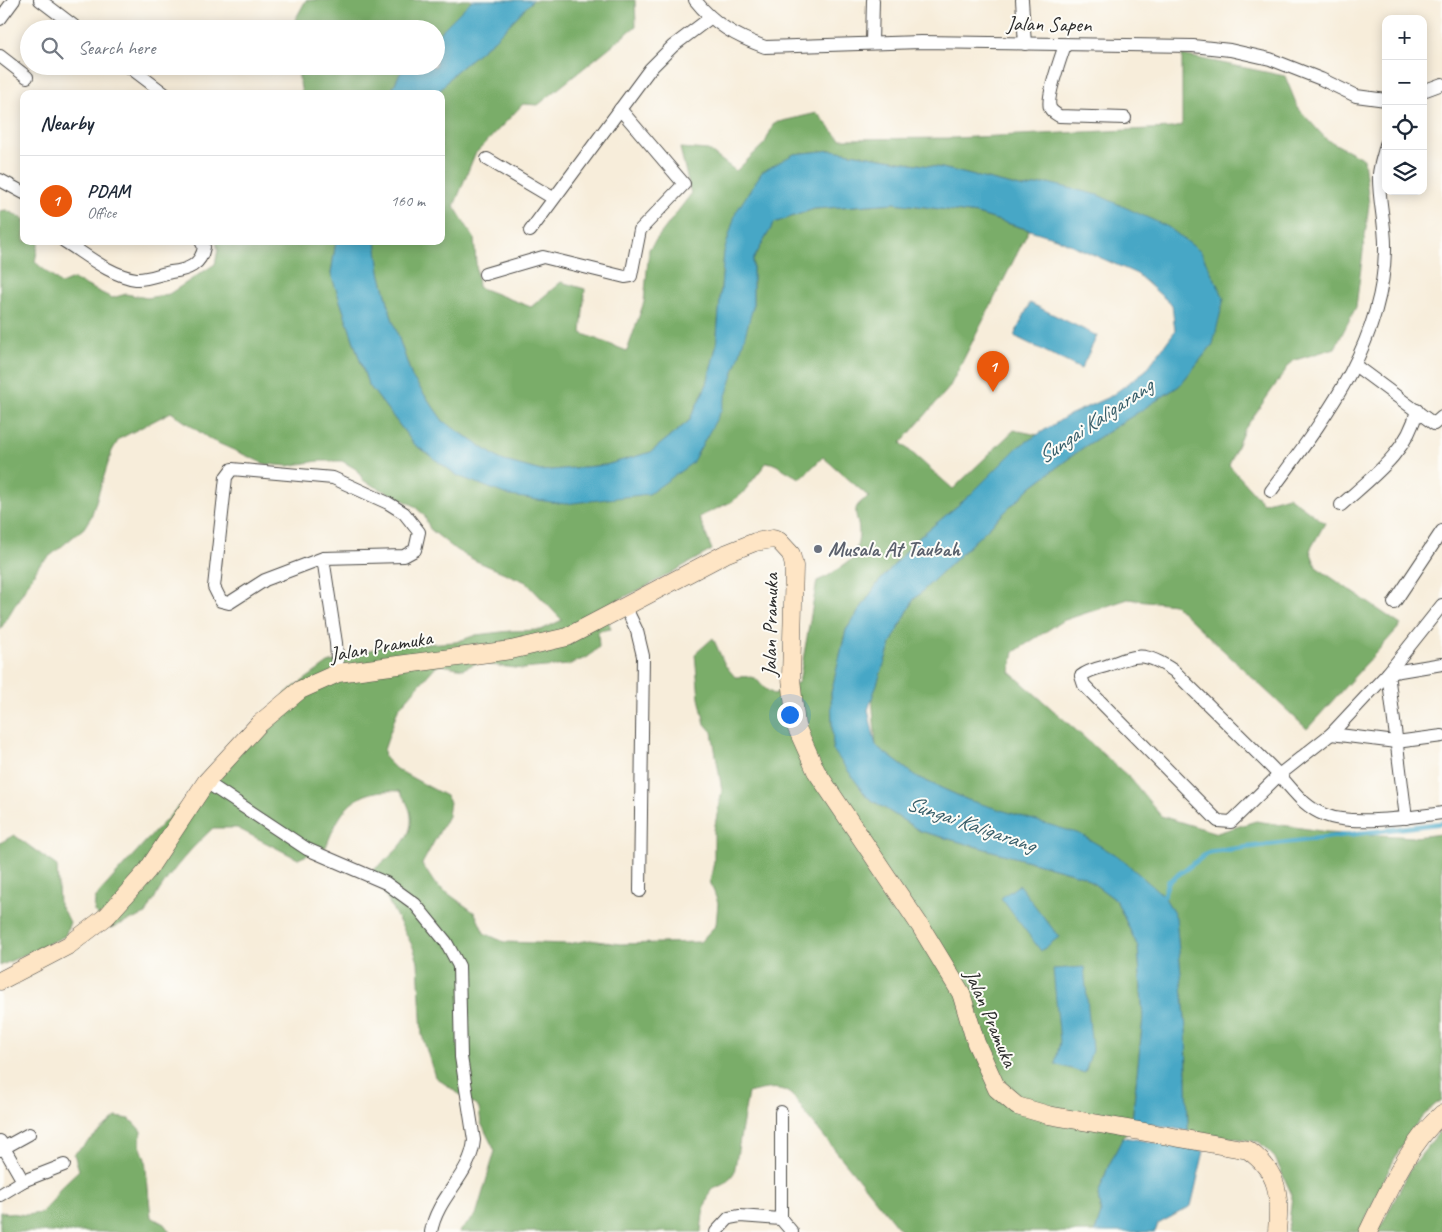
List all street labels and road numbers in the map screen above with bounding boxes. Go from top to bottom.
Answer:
street label: Jalan Sapen [1005,10,1092,38]
street label: Jalan Pramuka [756,572,784,678]
street label: Jalan Pramuka [327,624,436,668]
street label: Jalan Pramuka [958,964,1024,1072]

